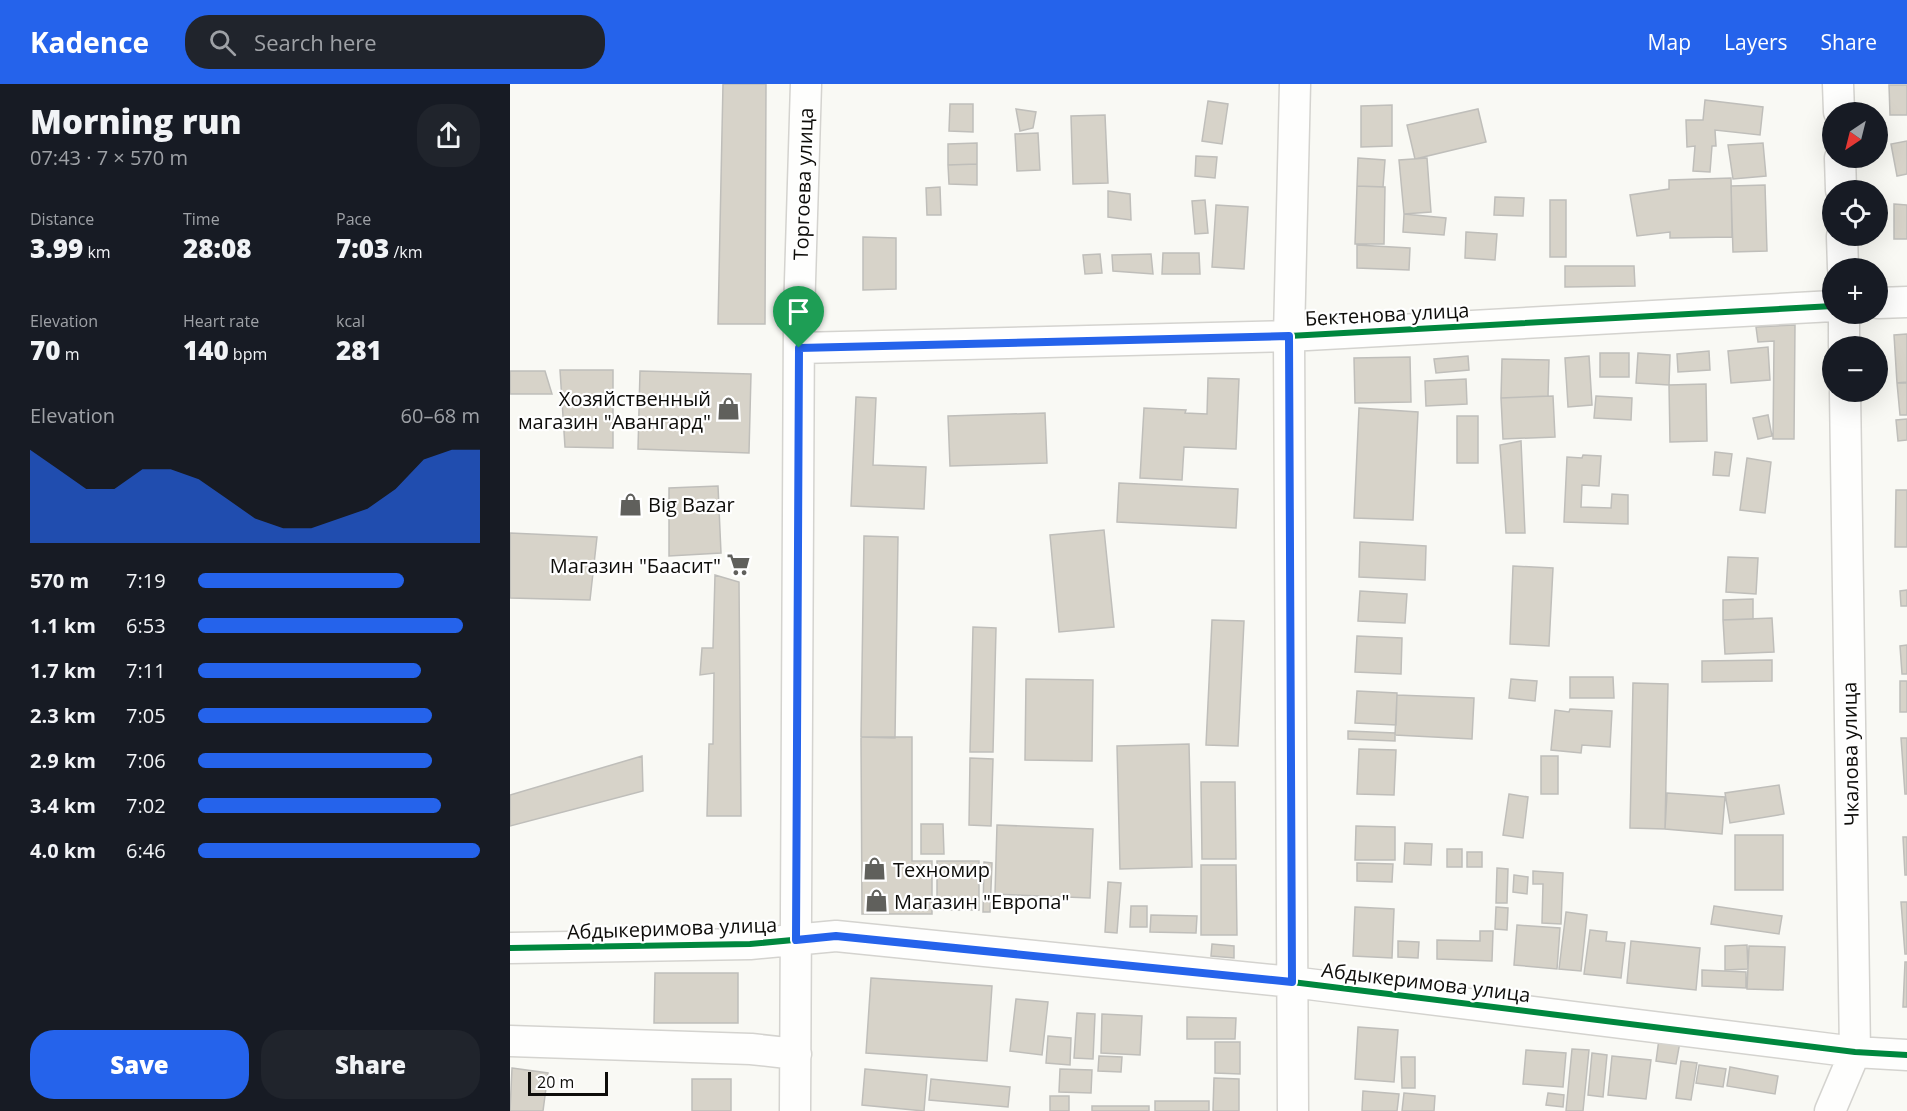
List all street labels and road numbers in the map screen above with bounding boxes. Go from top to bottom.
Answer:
street label: Торгоева улица [787,107,819,261]
street label: Бектенова улица [1304,296,1470,332]
street label: Чкалова улица [1835,682,1865,826]
street label: Абдыкеримова улица [566,911,778,945]
street label: Абдыкеримова улица [1320,956,1532,1008]

